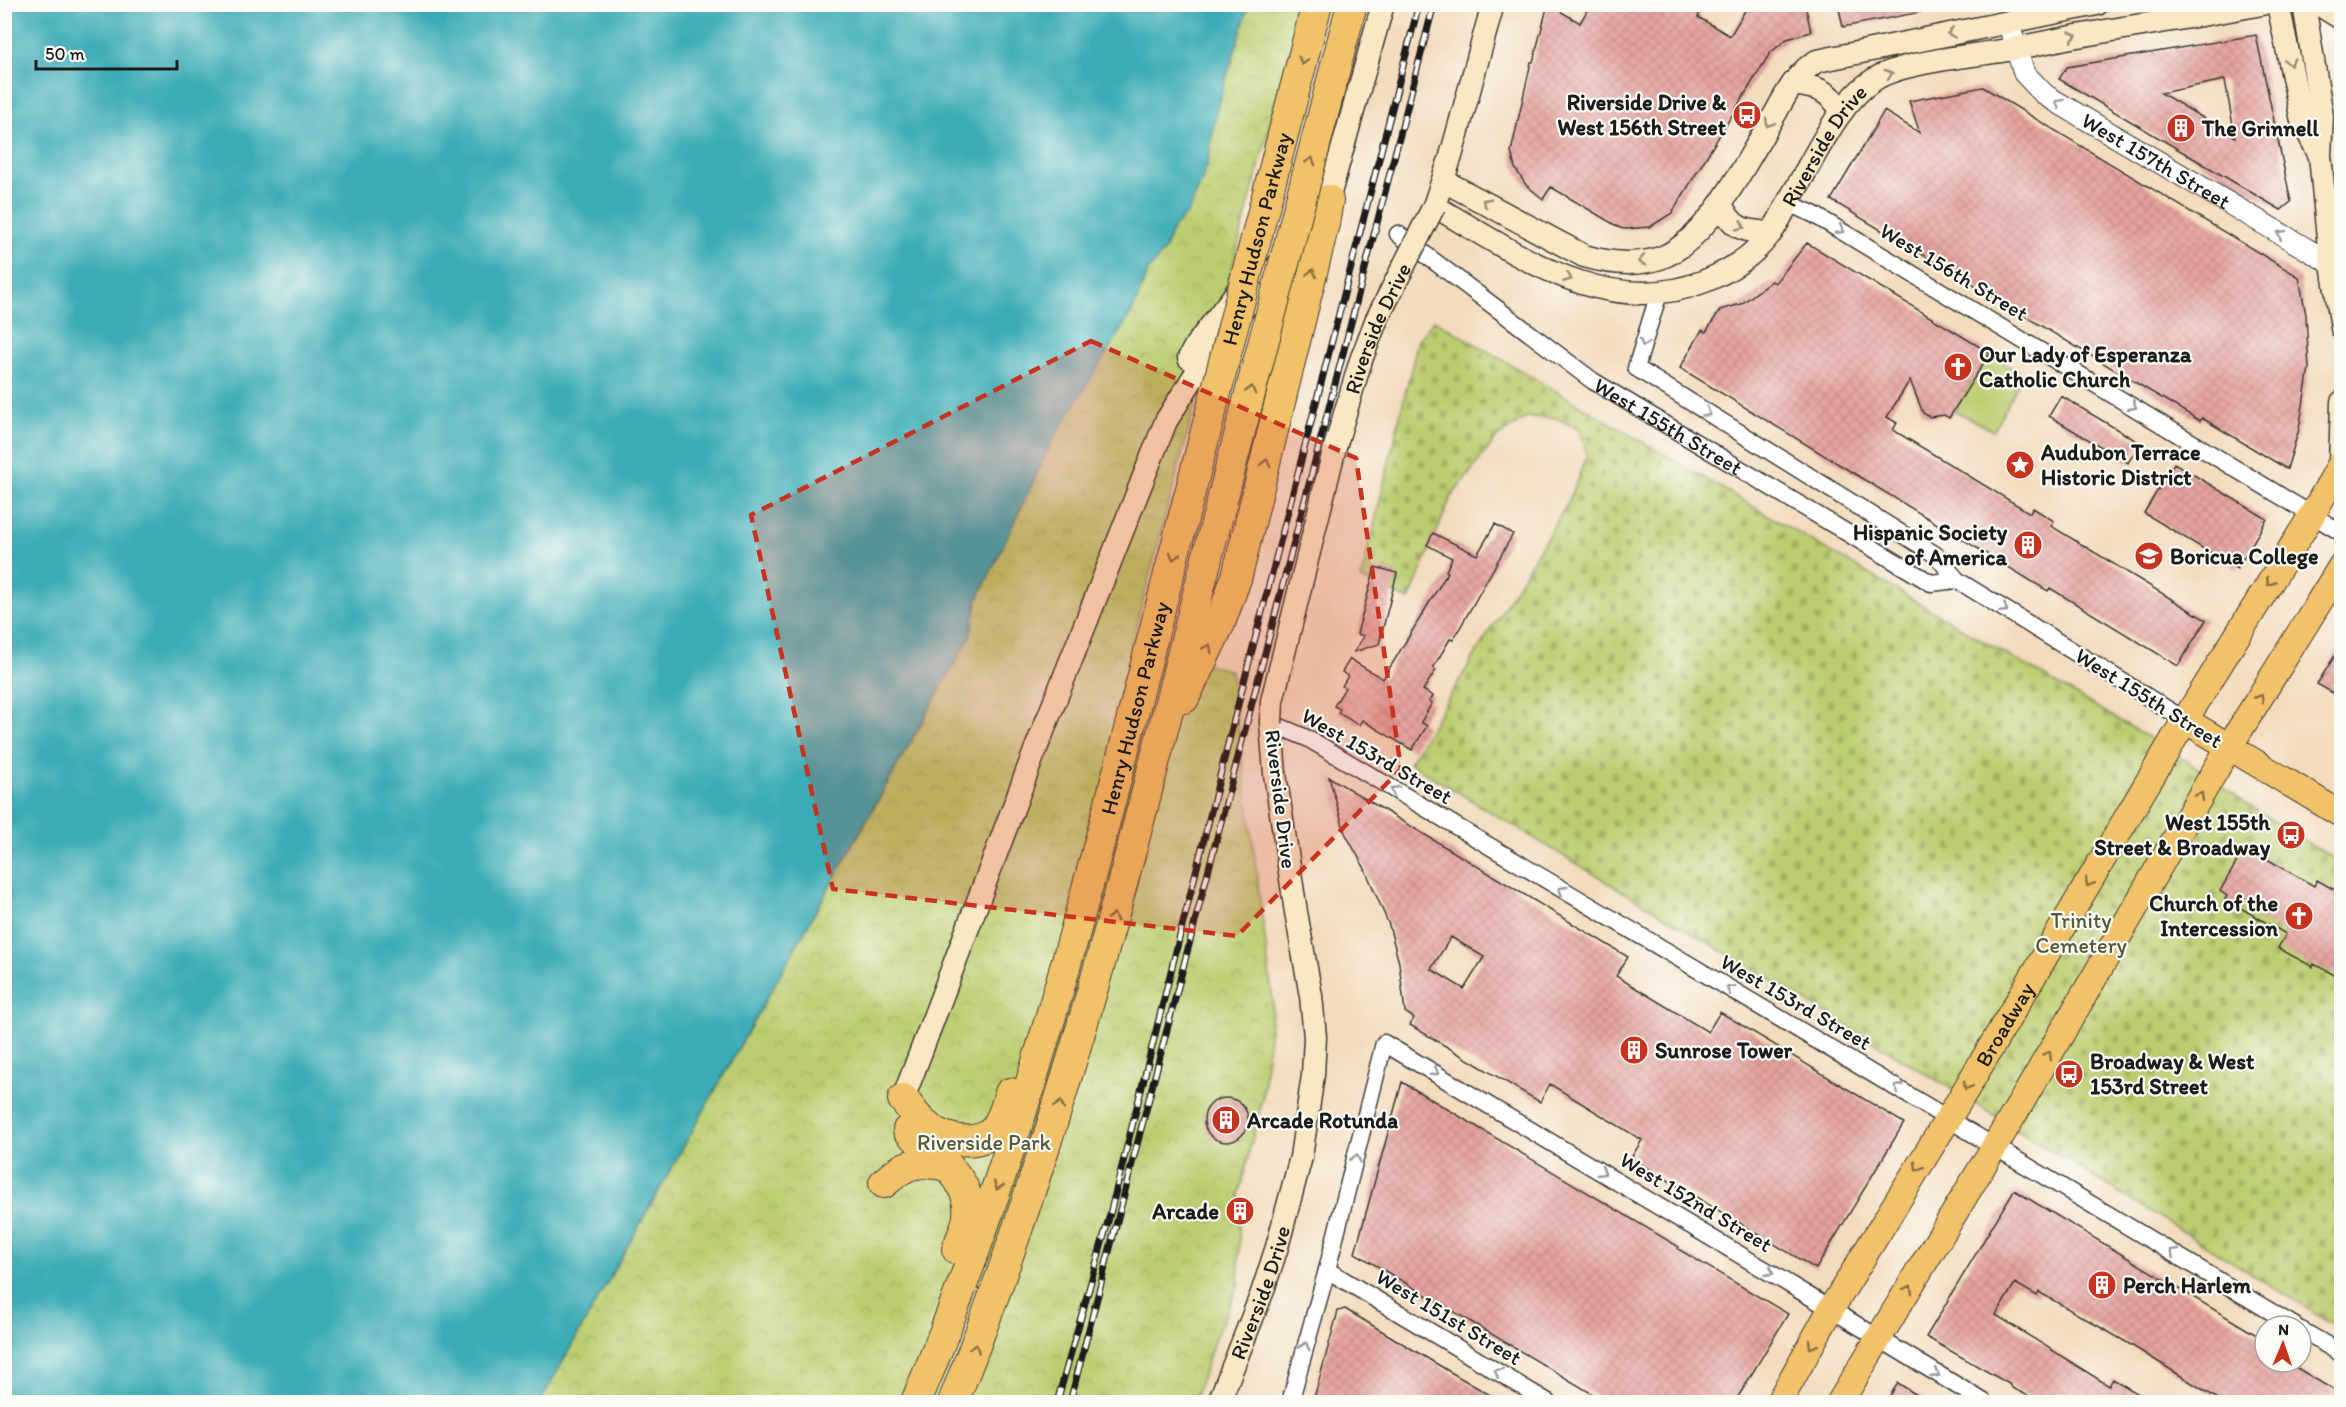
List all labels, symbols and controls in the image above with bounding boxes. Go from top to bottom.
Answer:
one-way arrow [1946,26,1956,39]
one-way arrow [2068,31,2078,43]
scale bar [36,33,177,71]
text: 50 m [45,43,85,65]
one-way arrow [1297,56,1310,66]
one-way arrow [2283,56,2296,66]
one-way arrow [1883,68,1894,81]
street label: Riverside Drive [1775,78,1872,211]
place label: Riverside Drive & West 156th Street [1557,89,1727,141]
bus stop icon: Riverside Drive & West 156th Street [1731,99,1763,131]
one-way arrow [2055,99,2065,111]
street label: West 157th Street [2077,106,2235,215]
building icon: The Grinnell [2165,112,2197,144]
place label: The Grinnell [2201,115,2319,142]
one-way arrow [1765,117,1777,127]
street label: Henry Hudson Parkway [1215,129,1297,348]
one-way arrow [1303,156,1316,166]
one-way arrow [1482,198,1492,209]
street label: West 156th Street [1875,217,2033,327]
one-way arrow [1734,219,1745,231]
one-way arrow [1834,222,1844,234]
one-way arrow [2277,230,2287,241]
one-way arrow [1638,254,1648,267]
street label: Riverside Drive [1338,258,1417,397]
one-way arrow [1305,268,1318,278]
one-way arrow [1562,271,1572,284]
one-way arrow [1639,337,1651,348]
place label: Our Lady of Esperanza Catholic Church [1979,341,2192,393]
church icon: Our Lady of Esperanza Catholic Church [1942,351,1974,383]
street label: West 155th Street [1589,371,1748,481]
one-way arrow [1244,385,1256,396]
one-way arrow [2127,399,2137,411]
one-way arrow [1701,405,1711,417]
place label: Audubon Terrace Historic District [2040,439,2201,491]
place icon: Audubon Terrace Historic District [2004,449,2036,481]
one-way arrow [1259,458,1272,468]
place label: Hispanic Society of America [1853,519,2008,571]
building icon: Hispanic Society of America [2012,529,2044,561]
school or university icon: Boricua College [2133,540,2165,572]
place label: Boricua College [2170,543,2319,570]
one-way arrow [1168,551,1181,561]
one-way arrow [2266,576,2278,586]
street label: Henry Hudson Parkway [1094,598,1175,818]
one-way arrow [1998,602,2008,614]
street label: West 155th Street [2070,642,2228,754]
one-way arrow [1201,644,1213,655]
one-way arrow [2252,694,2264,704]
street label: West 153rd Street [1297,702,1457,810]
street label: Riverside Drive [1259,728,1303,870]
one-way arrow [1390,786,1401,798]
one-way arrow [2193,792,2204,802]
place label: West 155th Street & Broadway [2094,809,2271,861]
bus stop icon: West 155th Street & Broadway [2275,819,2307,851]
one-way arrow [2085,877,2096,887]
one-way arrow [1558,886,1568,898]
place label: Church of the Intercession [2149,890,2279,942]
church icon: Church of the Intercession [2283,900,2315,932]
park label: Trinity Cemetery [2035,907,2127,959]
one-way arrow [1106,912,1118,923]
street label: West 153rd Street [1716,948,1876,1056]
street label: Broadway [1969,977,2040,1071]
one-way arrow [1726,985,1736,997]
building icon: Sunrose Tower [1618,1034,1650,1066]
place label: Sunrose Tower [1655,1037,1793,1064]
place label: Broadway & West 153rd Street [2090,1048,2255,1100]
one-way arrow [2041,1051,2053,1061]
bus stop icon: Broadway & West 153rd Street [2053,1058,2085,1090]
one-way arrow [1429,1065,1439,1077]
one-way arrow [1963,1080,1975,1090]
one-way arrow [1894,1083,1904,1095]
one-way arrow [1052,1100,1065,1111]
building icon: Arcade Rotunda [1210,1104,1242,1136]
place label: Arcade Rotunda [1246,1107,1398,1134]
park label: Riverside Park [917,1129,1052,1156]
street label: West 152nd Street [1615,1146,1777,1258]
one-way arrow [1348,1153,1361,1163]
one-way arrow [1914,1161,1926,1171]
one-way arrow [1596,1165,1606,1177]
one-way arrow [993,1180,1005,1191]
building icon: Arcade [1224,1195,1256,1227]
place label: Arcade [1151,1198,1219,1225]
street label: Riverside Drive [1224,1223,1296,1363]
one-way arrow [2169,1248,2179,1260]
street label: West 151st Street [1371,1263,1527,1371]
one-way arrow [1764,1265,1774,1276]
building icon: Perch Harlem [2086,1269,2118,1301]
place label: Perch Harlem [2123,1272,2251,1299]
one-way arrow [1902,1285,1914,1295]
north arrow [2253,1314,2313,1374]
text: N [2278,1320,2289,1339]
one-way arrow [1808,1339,1819,1349]
one-way arrow [1298,1341,1311,1351]
one-way arrow [967,1343,980,1354]
one-way arrow [1930,1366,1940,1378]
one-way arrow [1494,1368,1504,1380]

